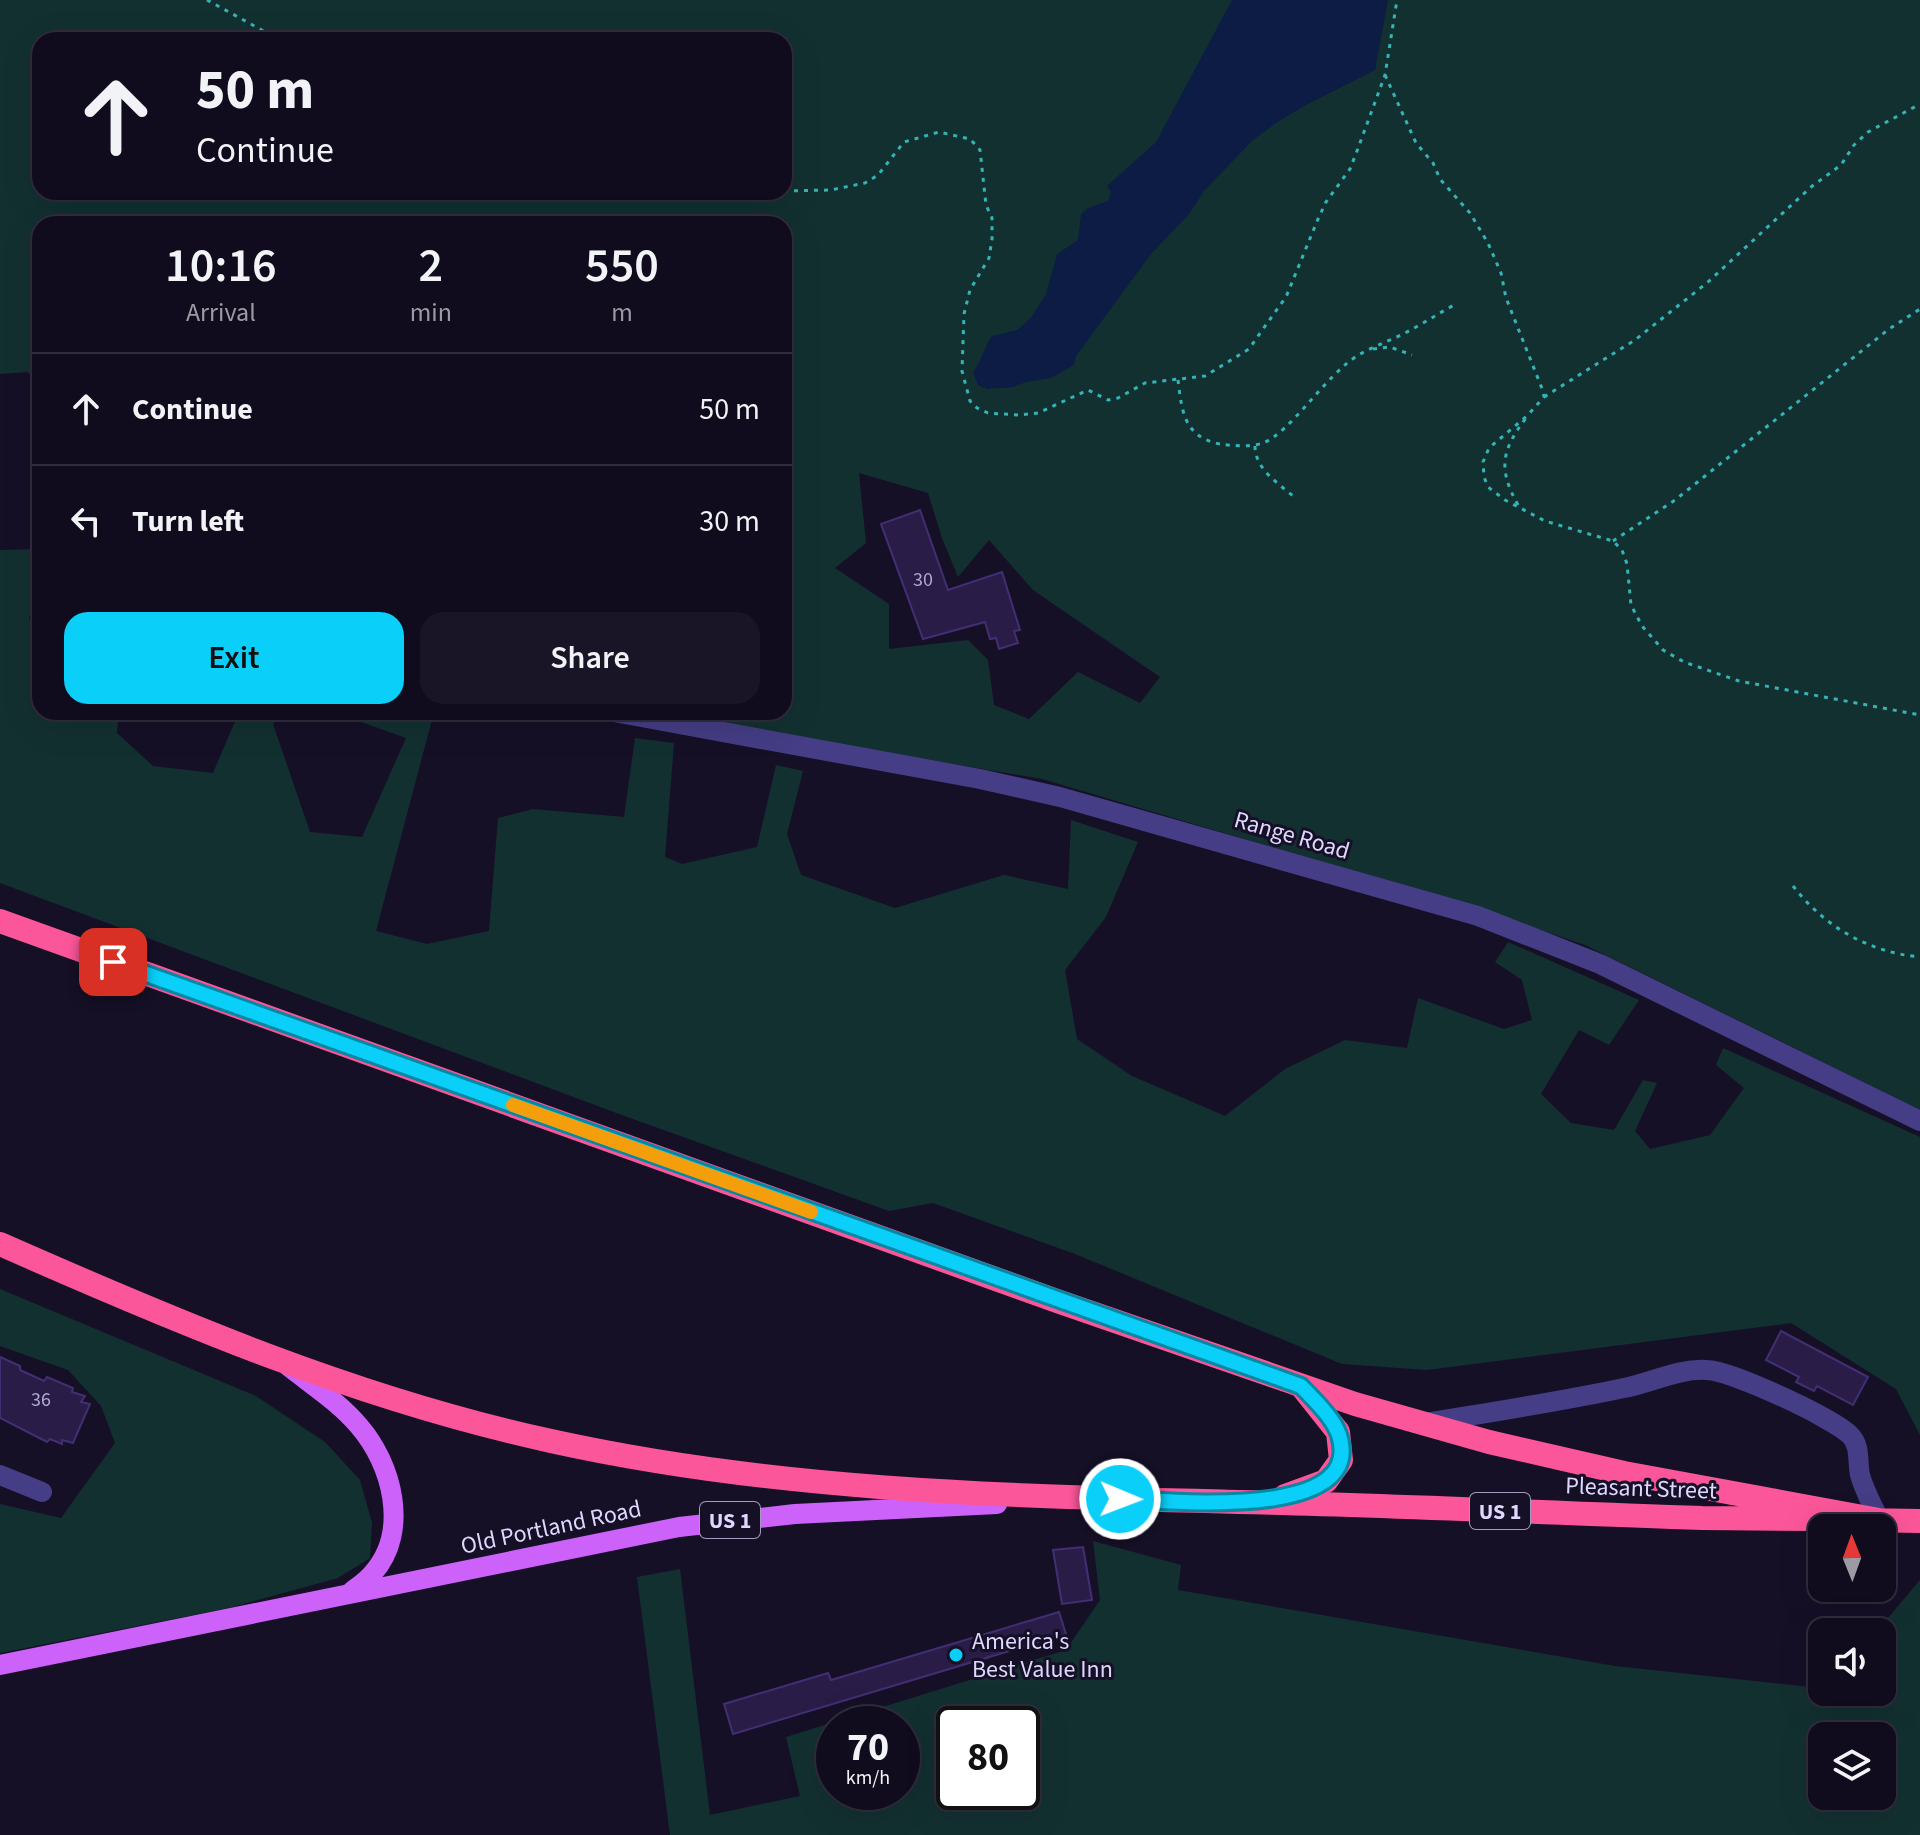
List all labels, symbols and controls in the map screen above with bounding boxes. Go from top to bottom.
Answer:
text: 50 m [196,51,314,130]
icon: ahead [64,64,168,168]
text: Continue [196,125,334,176]
text: 10:16 [165,232,277,300]
text: 2 [419,232,443,300]
text: 550 [585,232,659,300]
text: Arrival [186,294,256,331]
text: min [410,294,452,331]
text: m [611,294,633,331]
icon: ahead [64,387,108,431]
text: Continue [132,388,253,431]
text: 50 m [699,388,760,431]
icon: left [64,499,108,543]
text: Turn left [132,500,244,543]
text: 30 m [699,500,760,543]
house number: 30 [913,566,933,594]
button: Exit [64,612,404,704]
button: Share [420,612,760,704]
street label: Range Road [1230,802,1354,869]
pin [79,928,147,996]
icon: arrive [91,940,135,984]
house number: 36 [31,1386,51,1414]
position arrow [1078,1457,1162,1541]
street label: Pleasant Street [1565,1468,1717,1509]
street label: Old Portland Road [458,1491,645,1564]
road number: US 1 [1470,1493,1530,1529]
road number: US 1 [700,1502,760,1538]
north arrow [1808,1514,1896,1602]
map controls [1808,1514,1896,1810]
button: sound [1808,1618,1896,1706]
place label: America's Best Value Inn [972,1624,1113,1687]
marker: America's Best Value Inn [947,1646,965,1664]
speed limit sign: 80 [936,1706,1040,1810]
text: 70 [847,1719,889,1776]
button: layers [1808,1722,1896,1810]
text: km/h [846,1764,890,1792]

